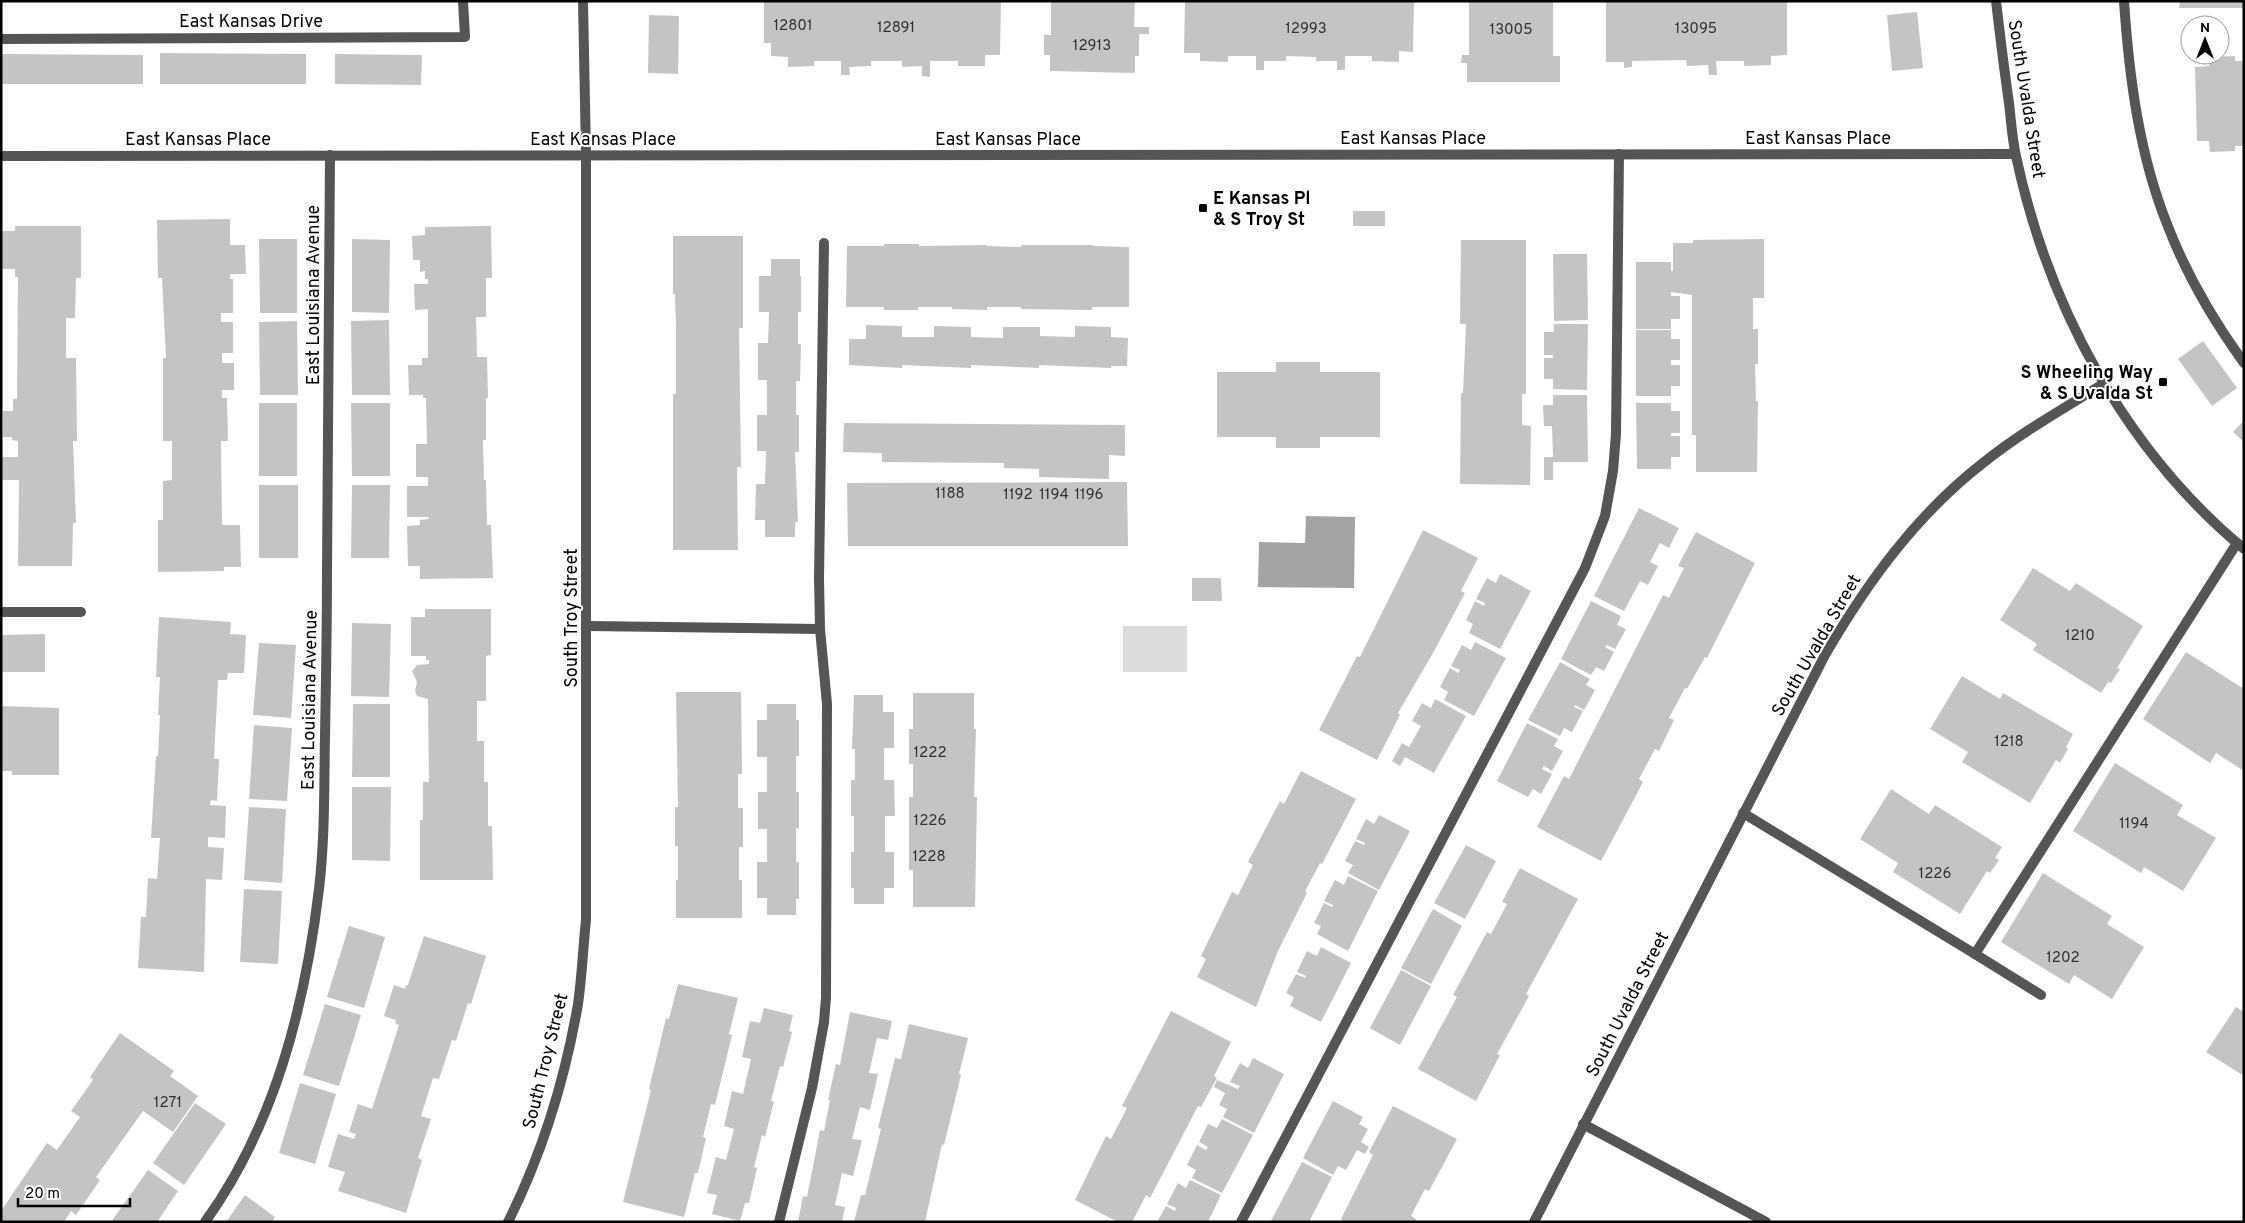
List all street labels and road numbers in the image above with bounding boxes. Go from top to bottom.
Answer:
street label: East Kansas Drive [179,11,323,34]
street label: South Uvalda Street [2002,18,2049,180]
street label: East Kansas Place [1340,128,1486,151]
street label: East Kansas Place [1745,128,1891,151]
street label: East Kansas Place [125,129,271,152]
street label: East Kansas Place [530,129,676,152]
street label: East Kansas Place [935,129,1081,152]
street label: East Louisiana Avenue [303,205,326,385]
street label: South Troy Street [561,548,584,688]
street label: South Uvalda Street [1767,571,1867,721]
street label: East Louisiana Avenue [297,610,324,790]
street label: South Uvalda Street [1582,928,1675,1081]
street label: South Troy Street [518,991,574,1132]

